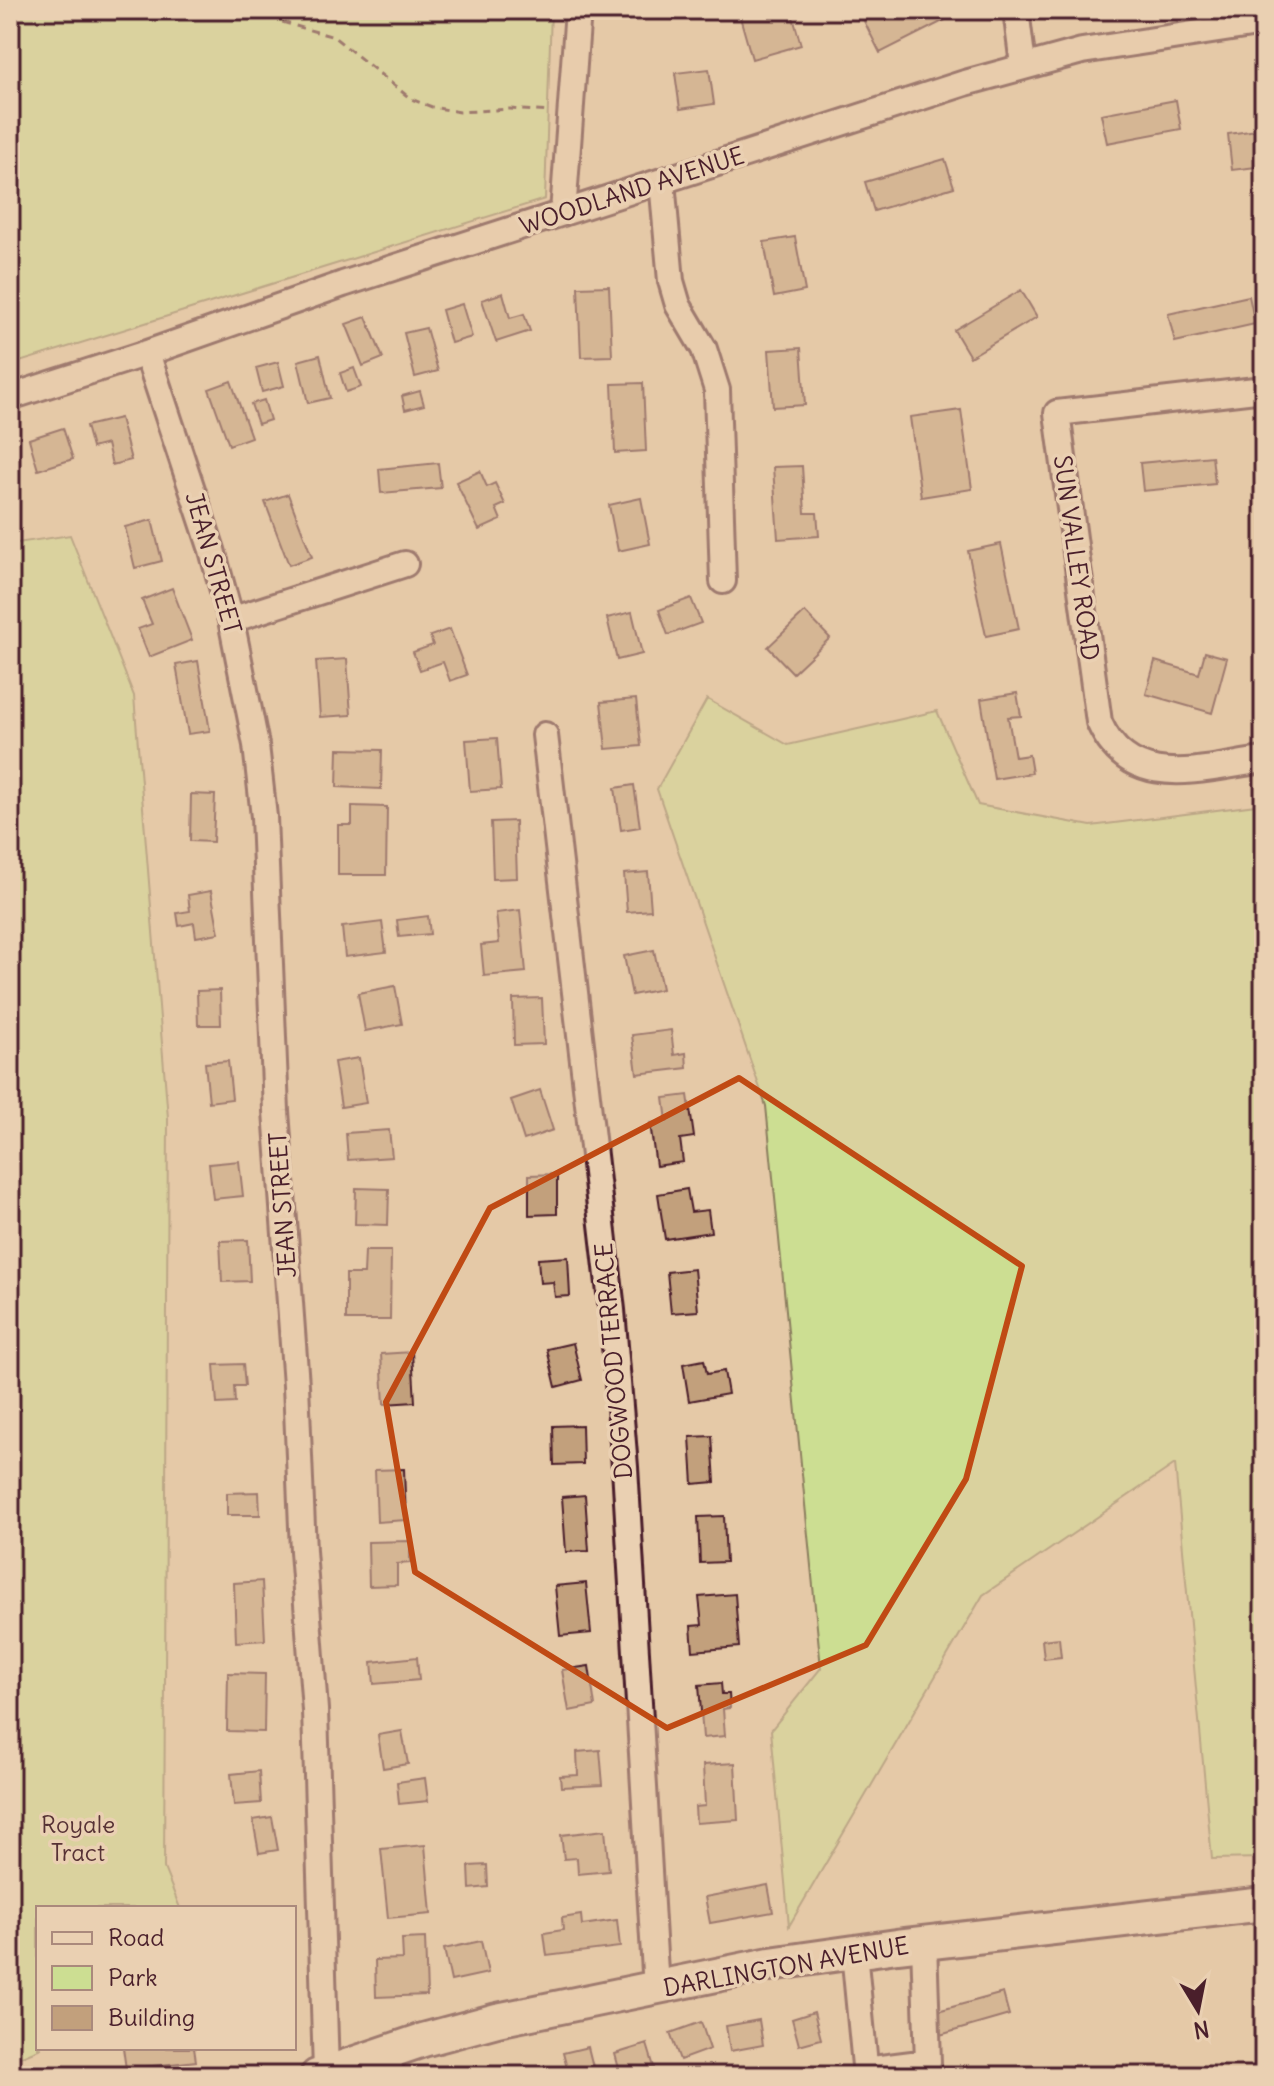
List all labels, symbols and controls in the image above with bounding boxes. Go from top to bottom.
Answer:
street label: WOODLAND AVENUE [515,140,748,241]
street label: SUN VALLEY ROAD [1048,453,1106,663]
street label: JEAN STREET [179,488,249,637]
street label: JEAN STREET [262,1131,302,1279]
street label: DOGWOOD TERRACE [588,1242,638,1480]
park label: Royale Tract [41,1809,115,1867]
legend [36,1906,296,2050]
text: Road [108,1922,164,1952]
street label: DARLINGTON AVENUE [661,1930,911,2002]
text: Park [108,1962,158,1992]
north arrow [1158,1970,1238,2050]
text: Building [108,2002,195,2032]
text: N [1192,2015,1211,2045]

